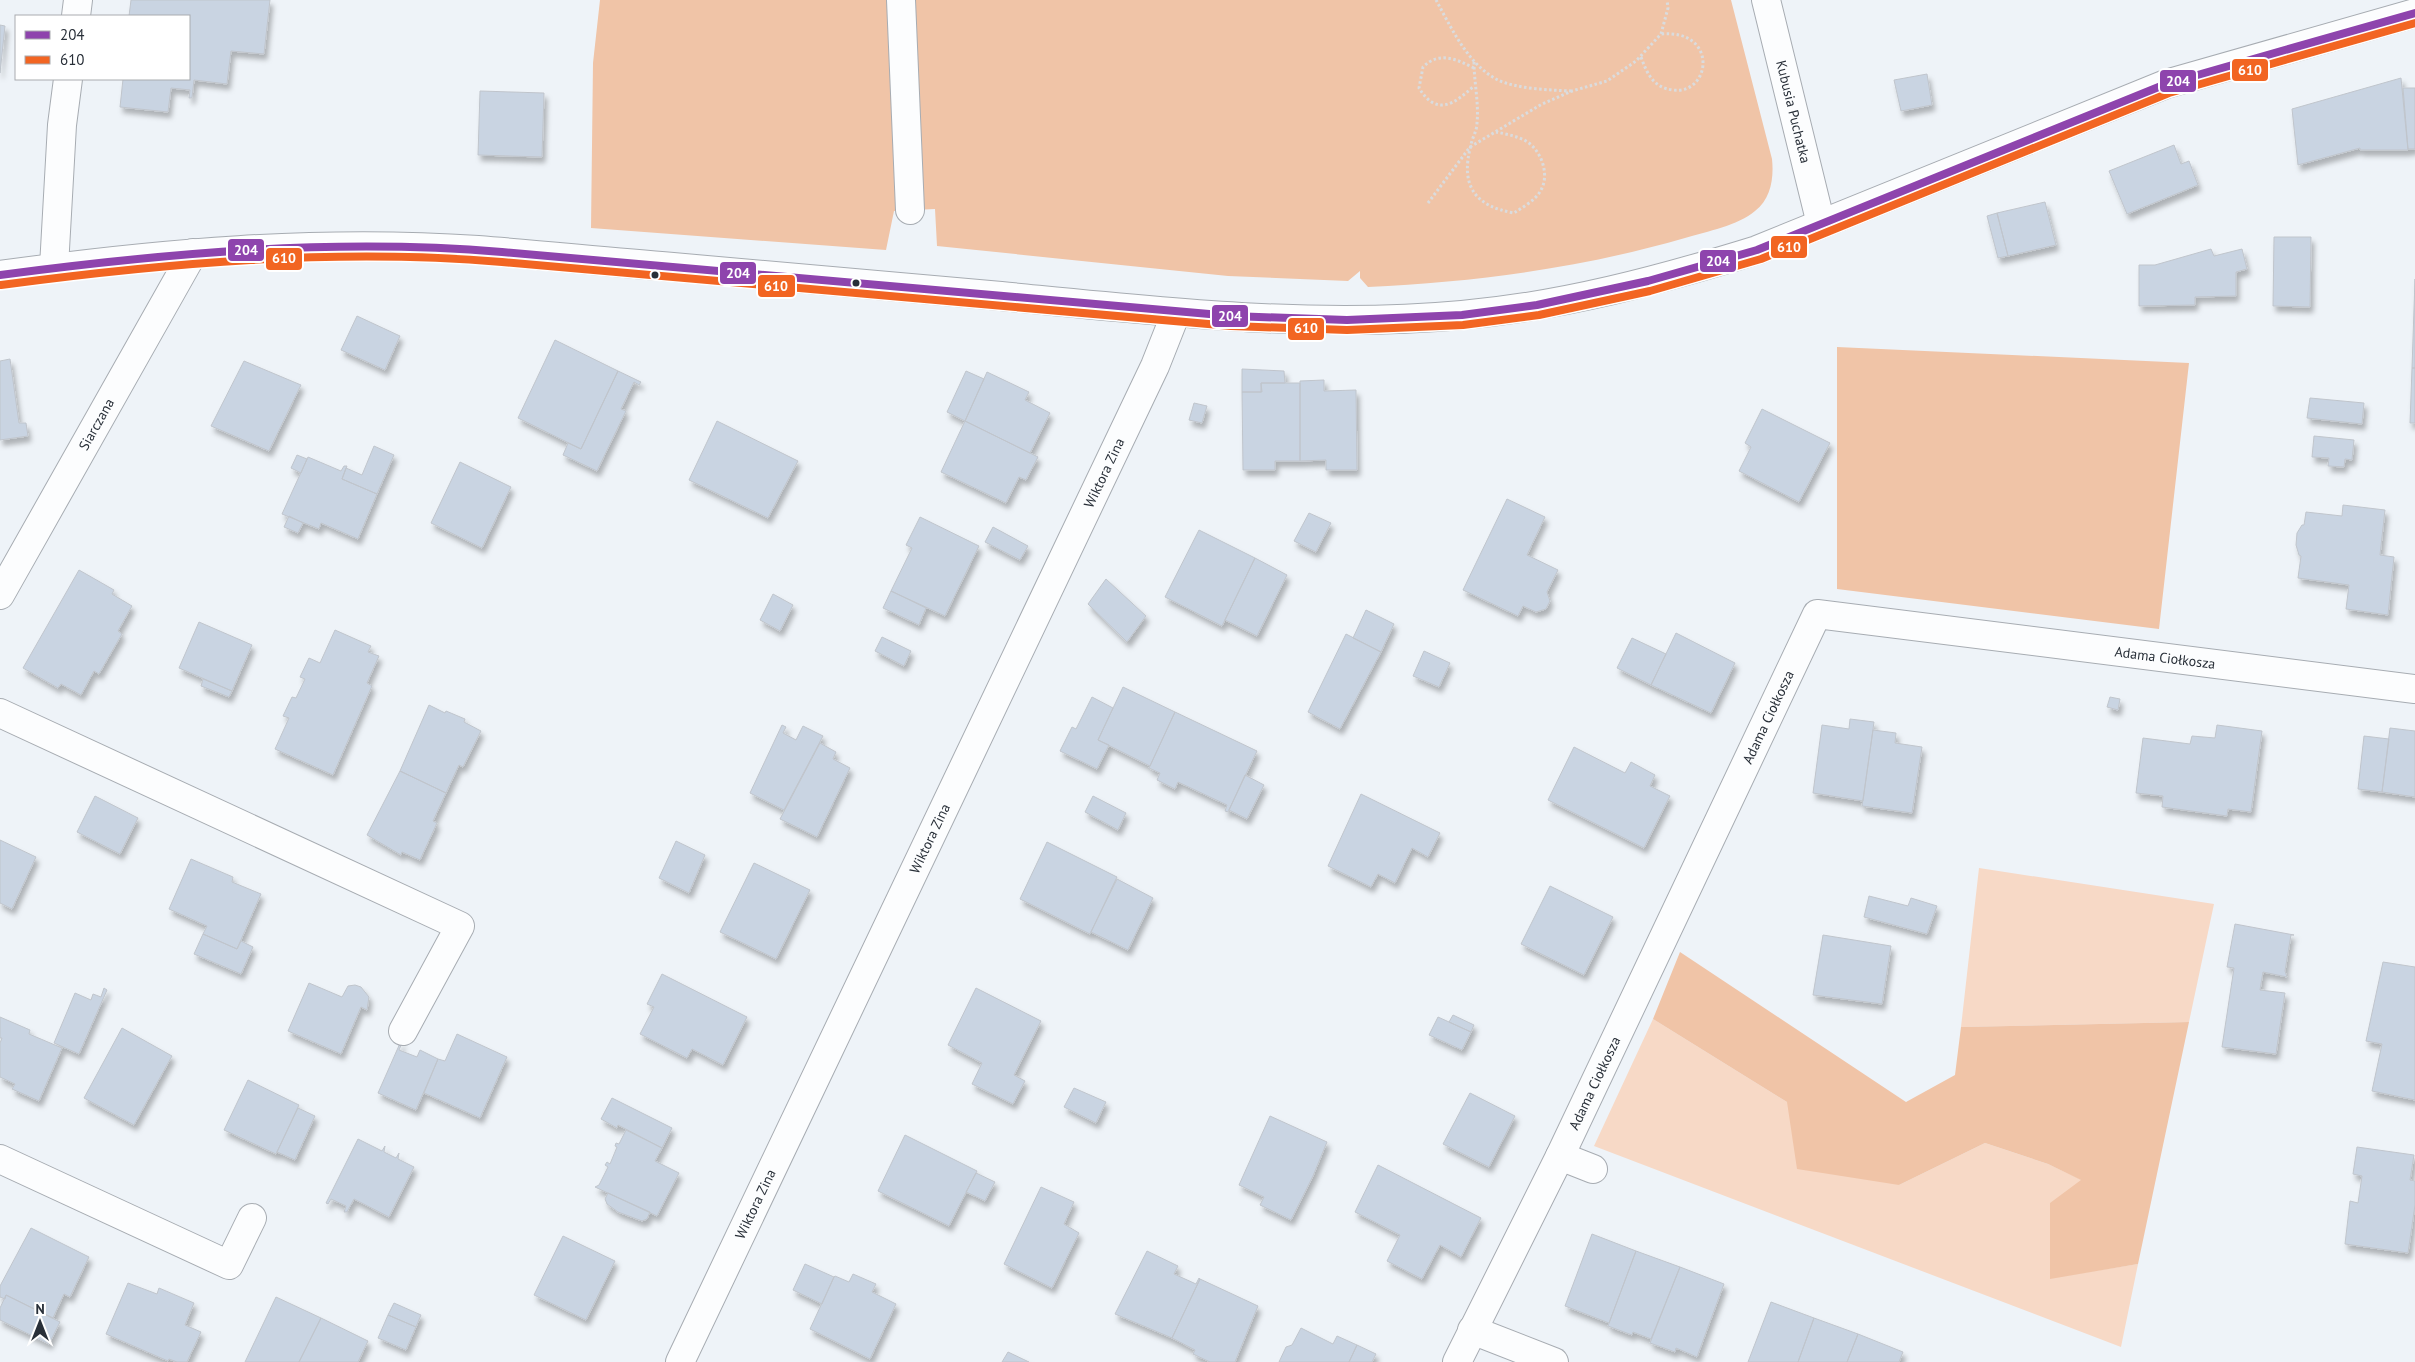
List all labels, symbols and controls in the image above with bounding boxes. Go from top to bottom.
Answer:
legend [15,15,190,80]
text: 204 [60,25,85,44]
text: 610 [60,50,85,69]
street label: Kubusia Puchatka [1772,58,1815,165]
line badge: 610 [2231,58,2269,82]
text: 610 [2238,61,2262,79]
line badge: 204 [2159,69,2197,93]
text: 204 [2166,72,2190,90]
line badge: 610 [1770,235,1808,259]
line badge: 204 [227,238,265,262]
text: 610 [1777,238,1801,256]
text: 204 [234,241,258,259]
line badge: 610 [265,247,303,271]
text: 610 [272,249,296,267]
line badge: 204 [1699,249,1737,273]
text: 204 [1706,252,1730,270]
line badge: 204 [719,261,757,285]
text: 204 [726,264,750,282]
unlabelled marker [650,270,660,280]
line badge: 610 [757,274,796,298]
text: 610 [764,277,788,295]
unlabelled marker [851,278,861,288]
line badge: 204 [1211,304,1249,328]
text: 204 [1218,307,1242,325]
line badge: 610 [1287,317,1325,341]
text: 610 [1294,319,1318,337]
street label: Siarczana [75,395,118,453]
street label: Wiktora Zina [1080,435,1128,511]
street label: Adama Ciołkosza [2114,642,2217,673]
street label: Adama Ciołkosza [1738,667,1798,767]
street label: Wiktora Zina [905,801,954,876]
street label: Adama Ciołkosza [1565,1033,1624,1133]
street label: Wiktora Zina [731,1166,780,1242]
north arrow [15,1297,65,1347]
text: N [35,1300,45,1318]

